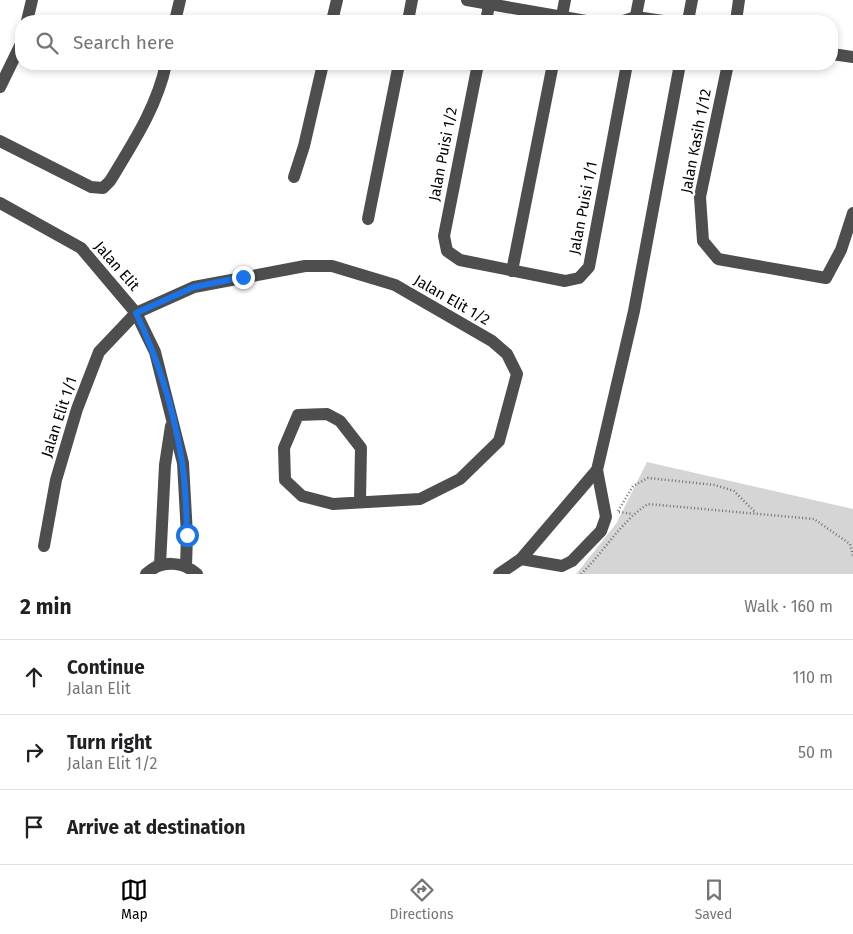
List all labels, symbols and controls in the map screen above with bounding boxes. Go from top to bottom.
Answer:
search box [15,15,838,70]
icon: search [33,29,61,57]
text: Search here [73,31,174,54]
street label: Jalan Kasih 1/12 [677,87,715,195]
street label: Jalan Puisi 1/2 [425,105,461,203]
street label: Jalan Puisi 1/1 [565,160,601,256]
street label: Jalan Elit [91,238,144,295]
route end [232,266,255,289]
street label: Jalan Elit 1/2 [411,271,493,329]
street label: Jalan Elit 1/1 [38,374,80,460]
route start [176,524,199,547]
text: 2 min [20,594,72,620]
text: Walk · 160 m [744,597,833,616]
text: Continue [67,656,145,679]
icon: ahead [20,663,48,691]
text: 110 m [792,668,833,687]
text: Jalan Elit [67,679,131,698]
text: Turn right [67,731,152,754]
icon: right [20,738,48,766]
text: 50 m [798,743,833,762]
text: Jalan Elit 1/2 [67,754,158,773]
icon: arrive [20,813,48,841]
text: Arrive at destination [67,816,246,839]
tab: Map [120,876,148,923]
tab: Directions [389,876,454,923]
tab: Saved [695,876,733,923]

